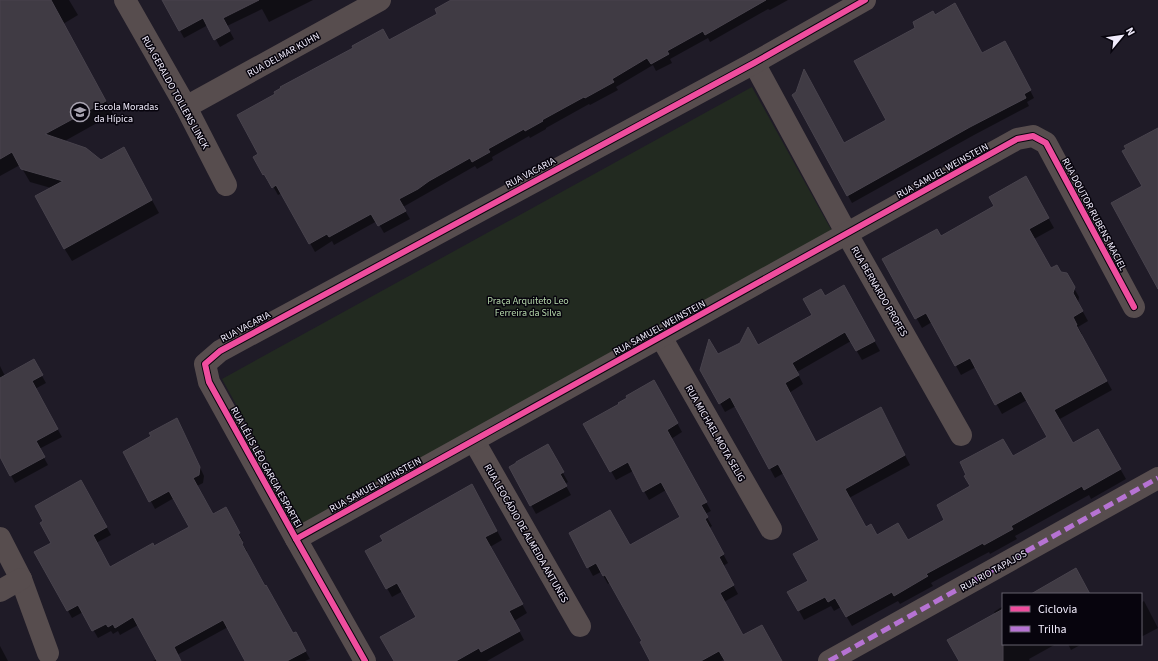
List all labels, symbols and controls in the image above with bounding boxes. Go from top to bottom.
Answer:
north arrow [1102,16,1142,56]
text: N [1122,25,1139,38]
street label: RUA DELMAR KUHN [245,29,322,81]
street label: RUA GERALDO TOLLENS LINCK [138,33,212,152]
place label: Escola Moradas da Hípica [94,100,159,126]
school or university icon: Escola Moradas da Hípica [69,101,91,123]
street label: RUA SAMUEL WEINSTEIN [894,140,991,202]
street label: RUA VACARIA [503,154,558,192]
street label: RUA DOUTOR RUBENS MACIEL [1058,155,1130,274]
street label: RUA BERNARDO PROFES [848,244,911,339]
park label: Praça Arquiteto Leo Ferreira da Silva [487,294,569,320]
street label: RUA SAMUEL WEINSTEIN [611,297,708,359]
street label: RUA VACARIA [218,308,273,346]
street label: RUA MICHAEL MOTA SELIG [682,383,749,484]
street label: RUA LÉLIS LÉO GARCIA ESPARTEI [227,405,305,530]
street label: RUA SAMUEL WEINSTEIN [327,454,424,516]
street label: RUA LEOCÁDIO DE ALMEIDA ANTUNES [481,462,572,605]
street label: RUA RIO TAPAJOS [958,547,1029,595]
legend [1002,593,1142,645]
text: Ciclovia [1038,601,1077,618]
text: Trilha [1038,621,1067,638]

